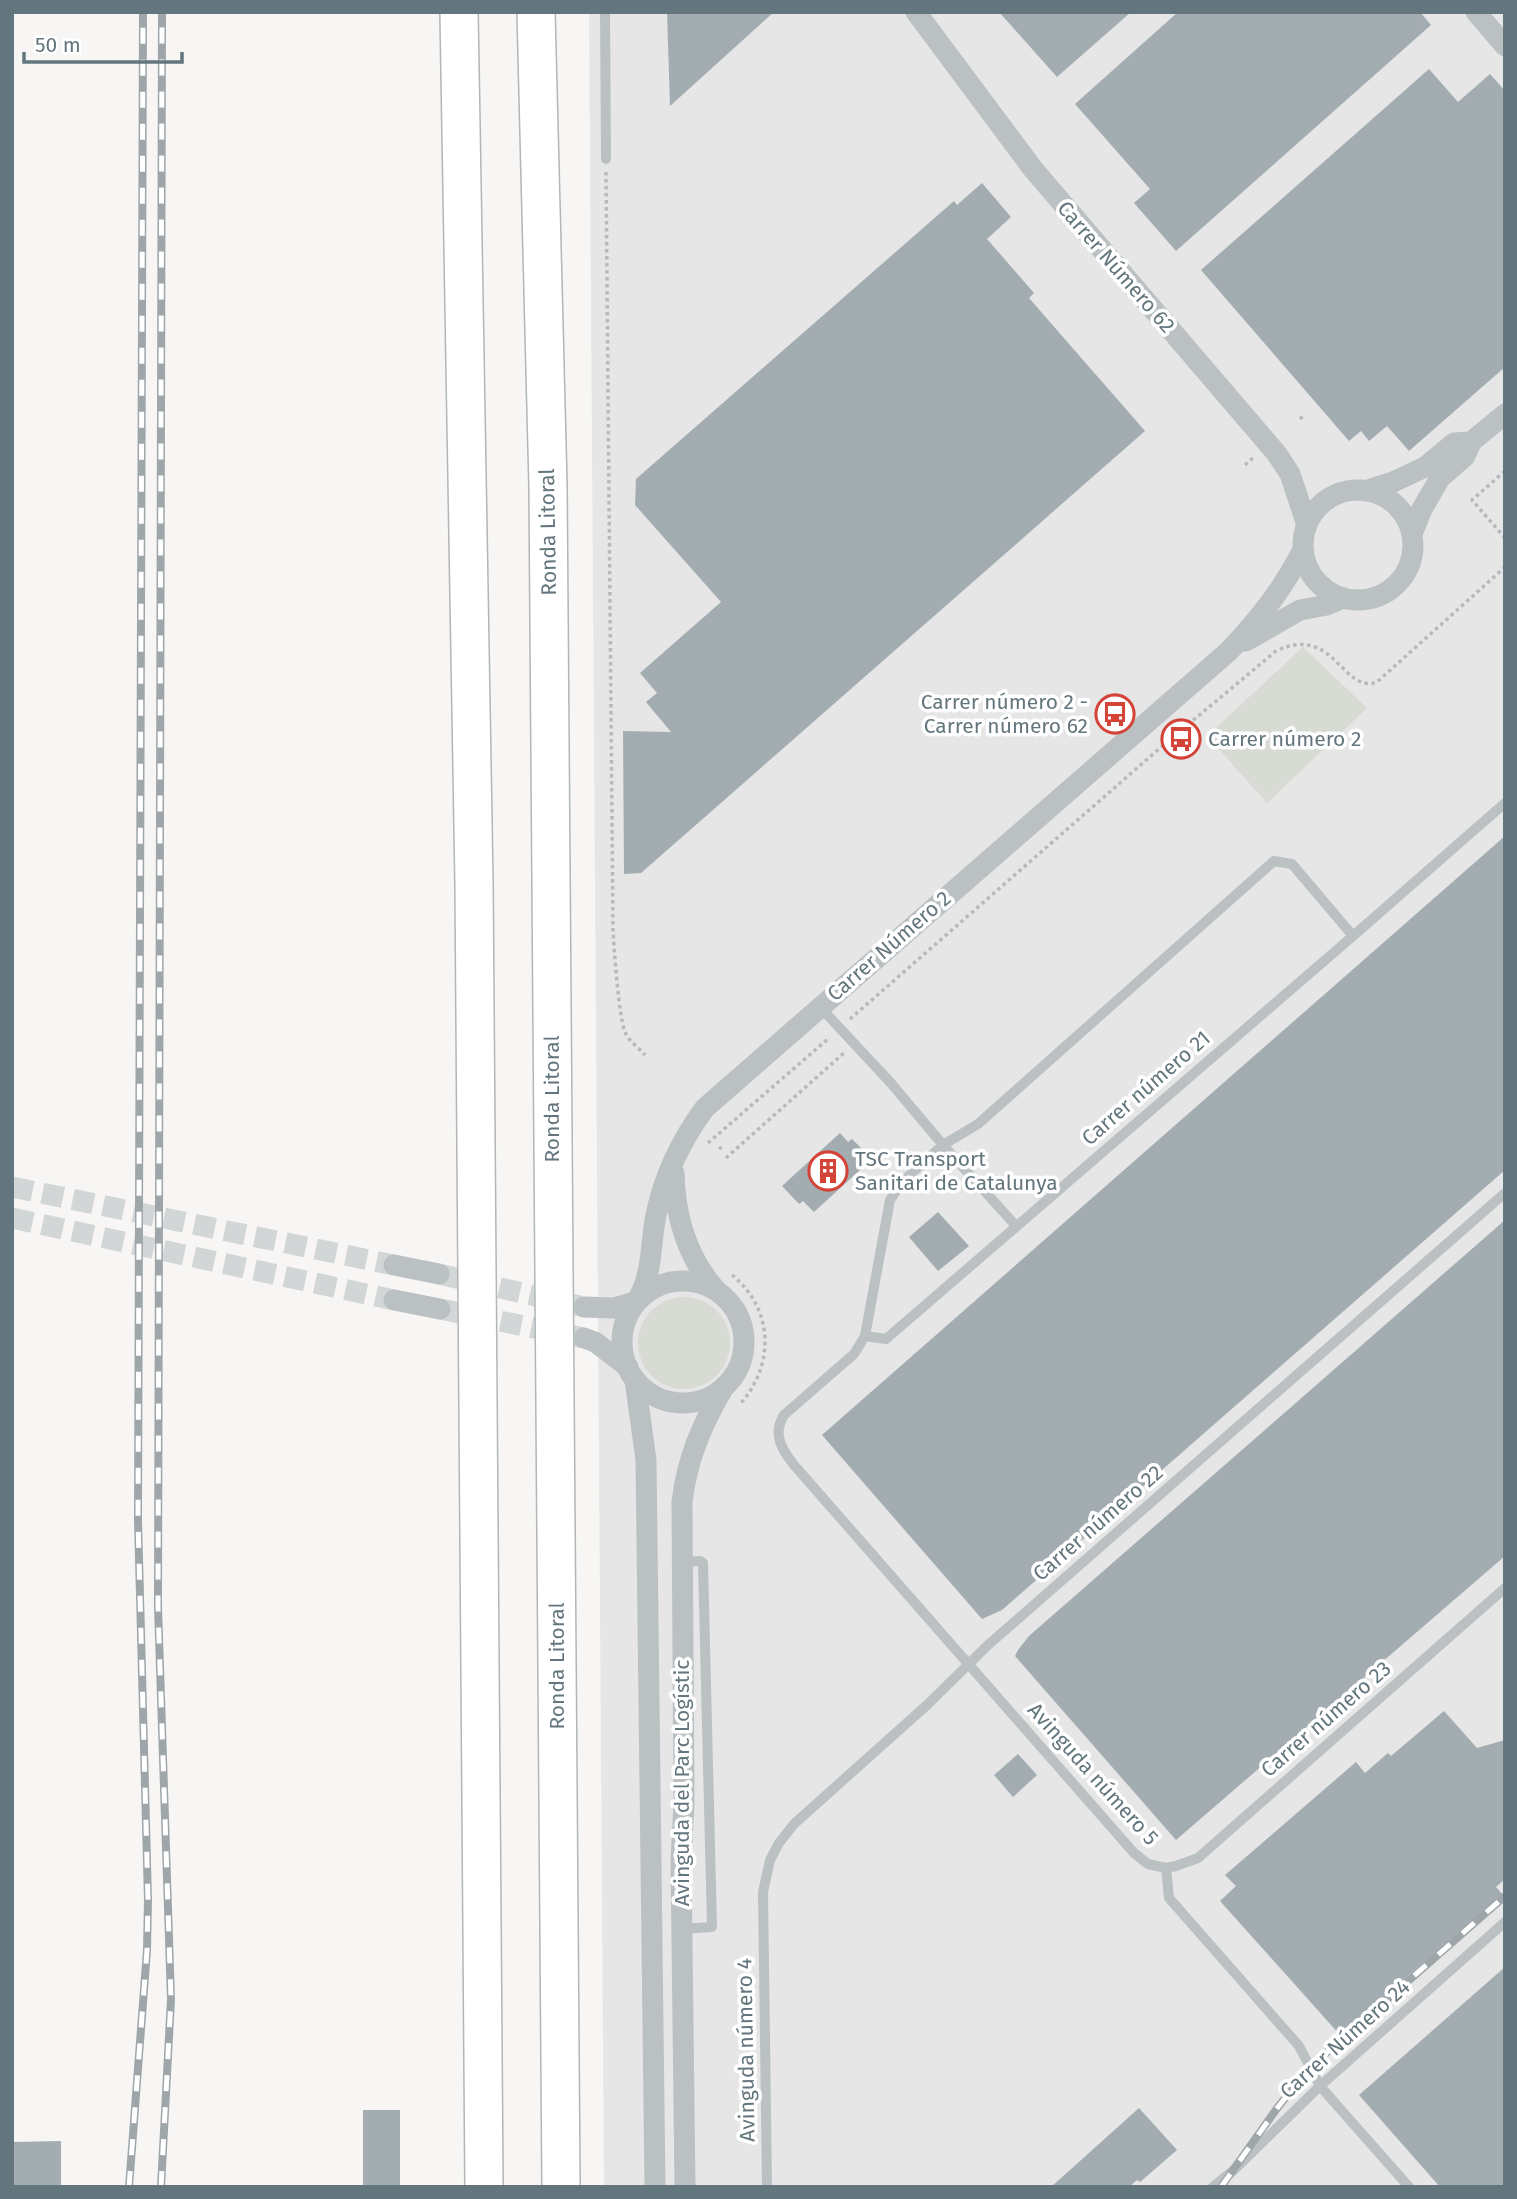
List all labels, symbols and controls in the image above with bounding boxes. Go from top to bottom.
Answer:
scale bar [24,21,182,65]
text: 50 m [35,32,81,58]
street label: Carrer Número 62 [1052,196,1180,338]
street label: Ronda Litoral [534,468,562,596]
place label: Carrer número 2 - Carrer número 62 [921,689,1088,739]
bus stop icon: Carrer número 2 - Carrer número 62 [1094,693,1136,735]
bus stop icon: Carrer número 2 [1160,718,1202,760]
place label: Carrer número 2 [1208,726,1361,752]
street label: Carrer Número 2 [822,885,956,1007]
street label: Carrer número 21 [1076,1025,1216,1151]
street label: Ronda Litoral [539,1035,565,1163]
place label: TSC Transport Sanitari de Catalunya [855,1146,1058,1196]
building icon: TSC Transport Sanitari de Catalunya [807,1150,849,1192]
street label: Carrer número 22 [1028,1459,1168,1587]
street label: Ronda Litoral [544,1602,570,1730]
street label: Carrer número 23 [1256,1655,1396,1783]
street label: Avinguda del Parc Logístic [669,1660,695,1906]
street label: Avinguda número 5 [1022,1697,1164,1851]
street label: Avinguda número 4 [731,1958,761,2142]
street label: Carrer Número 24 [1275,1974,1415,2104]

